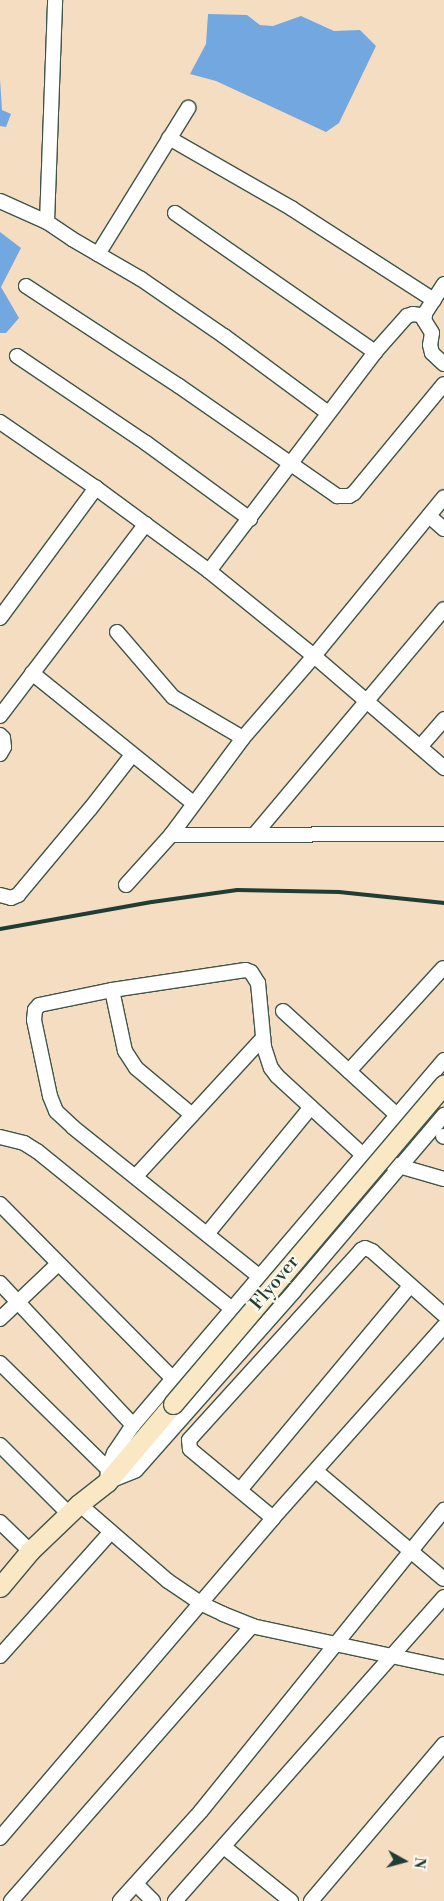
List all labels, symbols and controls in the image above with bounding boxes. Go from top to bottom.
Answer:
street label: Flyover [246,1251,304,1315]
north arrow [379,1836,429,1886]
text: N [409,1856,428,1869]

